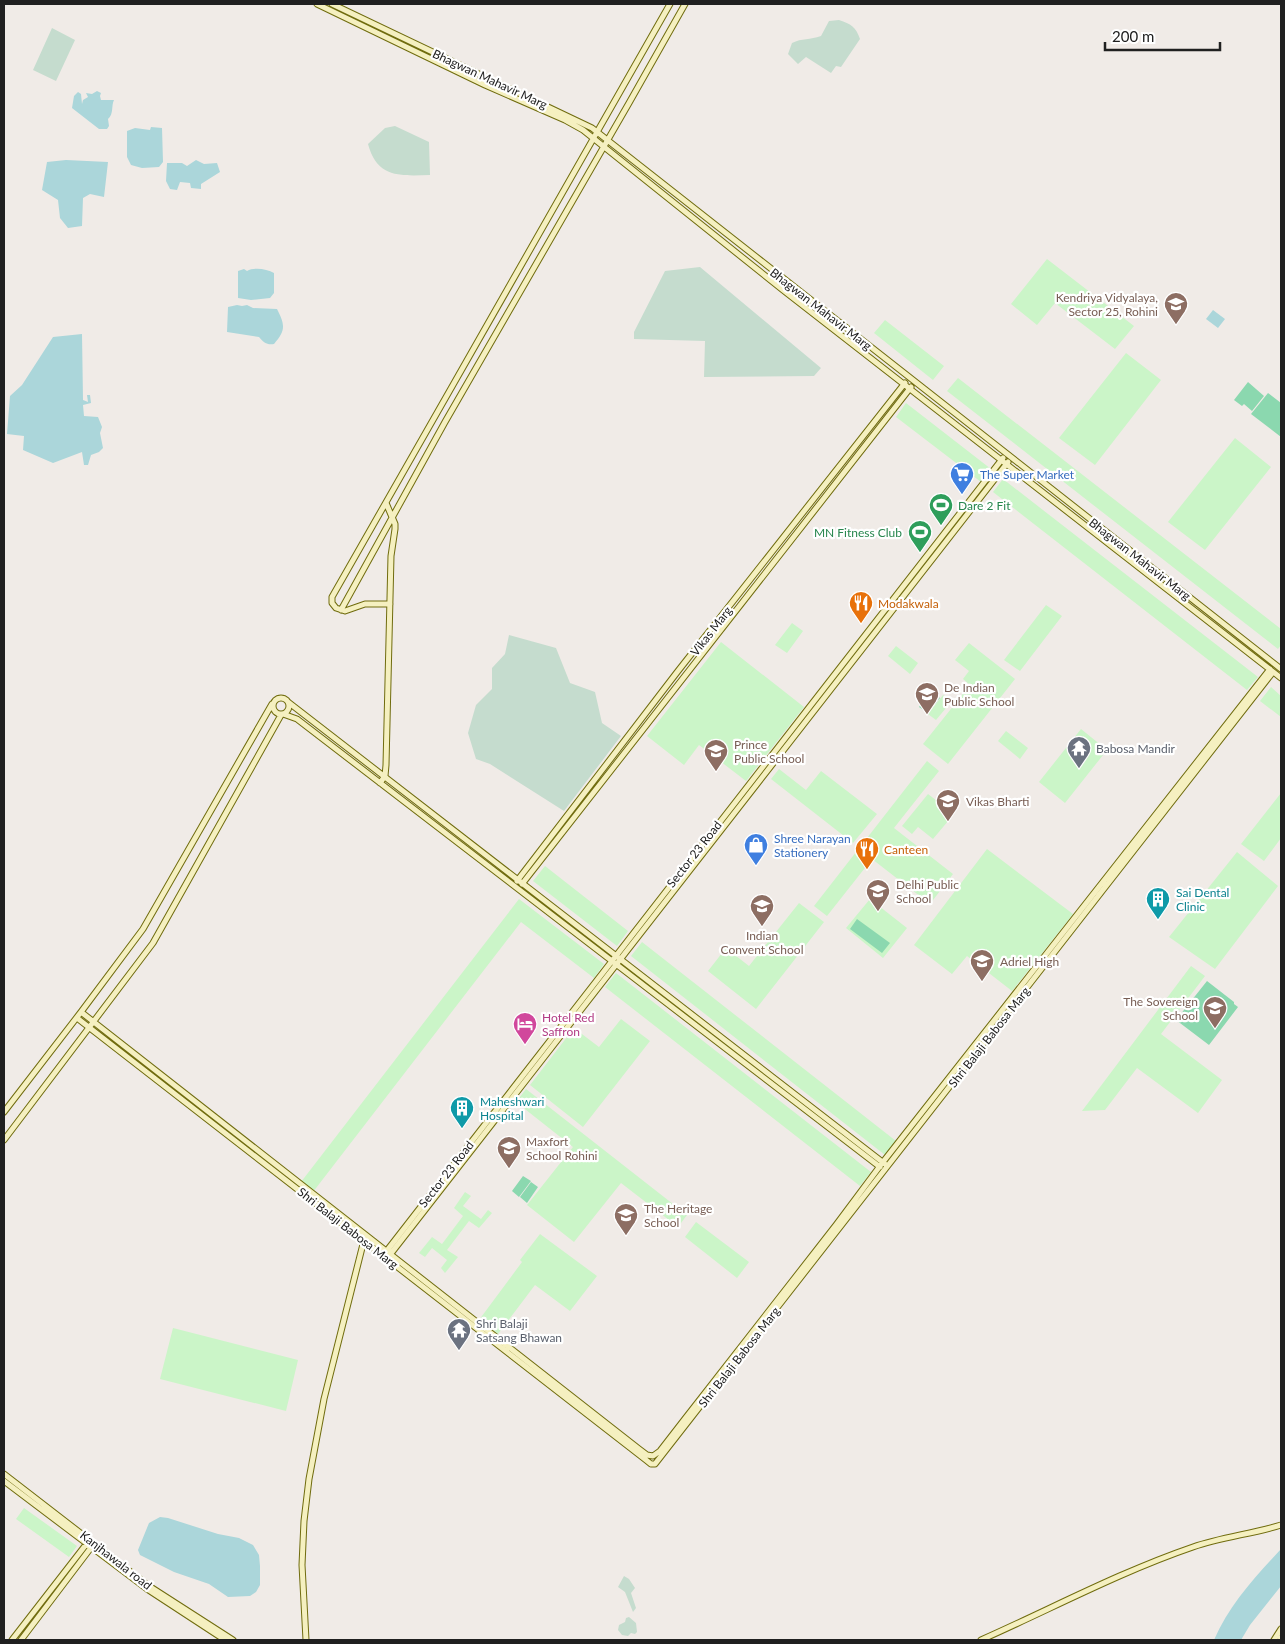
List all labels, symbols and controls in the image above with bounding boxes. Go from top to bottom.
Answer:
scale bar [1105,20,1220,52]
text: 200 m [1112,27,1154,45]
street label: Bhagwan Mahavir Marg [430,46,550,112]
street label: Bhagwan Mahavir Marg [767,265,875,353]
place label: Kendriya Vidyalaya, Sector 25, Rohini [1056,290,1158,319]
school or university icon: Kendriya Vidyalaya, Sector 25, Rohini [1163,291,1189,325]
supermarket icon: The Super Market [949,461,975,495]
place label: The Super Market [980,467,1075,482]
sports icon: Dare 2 Fit [928,492,954,526]
place label: Dare 2 Fit [958,498,1011,513]
street label: Bhagwan Mahavir Marg [1086,515,1194,603]
sports icon: MN Fitness Club [907,519,933,553]
place label: MN Fitness Club [814,525,902,540]
restaurant icon: Modakwala [848,590,874,624]
place label: Modakwala [878,596,939,611]
street label: Vikas Marg [687,603,735,659]
place label: De Indian Public School [944,680,1014,709]
school or university icon: De Indian Public School [914,681,940,715]
temple icon: Babosa Mandir [1066,735,1092,769]
place label: Prince Public School [734,737,804,766]
school or university icon: Prince Public School [703,738,729,772]
place label: Babosa Mandir [1096,741,1176,756]
school or university icon: Vikas Bharti [935,788,961,822]
place label: Vikas Bharti [966,794,1029,809]
street label: Sector 23 Road [663,818,725,890]
place label: Shree Narayan Stationery [774,831,851,860]
shop icon: Shree Narayan Stationery [743,832,769,866]
restaurant icon: Canteen [854,836,880,870]
place label: Canteen [884,842,928,857]
place label: Delhi Public School [896,877,959,906]
school or university icon: Delhi Public School [865,878,891,912]
place label: Sai Dental Clinic [1176,885,1229,914]
building icon: Sai Dental Clinic [1145,886,1171,920]
school or university icon: Indian Convent School [749,893,775,927]
place label: Indian Convent School [721,928,803,957]
school or university icon: Adriel High [969,948,995,982]
place label: Adriel High [1000,954,1059,969]
street label: Shri Balaji Babosa Marg [945,984,1033,1090]
place label: The Sovereign School [1123,994,1198,1023]
school or university icon: The Sovereign School [1202,995,1228,1029]
place label: Hotel Red Saffron [542,1010,594,1039]
hotel icon: Hotel Red Saffron [512,1011,538,1045]
place label: Maheshwari Hospital [480,1094,545,1123]
building icon: Maheshwari Hospital [449,1095,475,1129]
place label: Maxfort School Rohini [526,1134,598,1163]
school or university icon: Maxfort School Rohini [496,1135,522,1169]
street label: Sector 23 Road [415,1138,477,1210]
street label: Shri Balaji Babosa Marg [295,1184,401,1272]
place label: The Heritage School [644,1201,712,1230]
school or university icon: The Heritage School [613,1202,639,1236]
street label: Shri Balaji Babosa Marg [695,1304,783,1410]
place label: Shri Balaji Satsang Bhawan [476,1316,562,1345]
temple icon: Shri Balaji Satsang Bhawan [446,1317,472,1351]
street label: Kanjhawala road [77,1527,155,1593]

